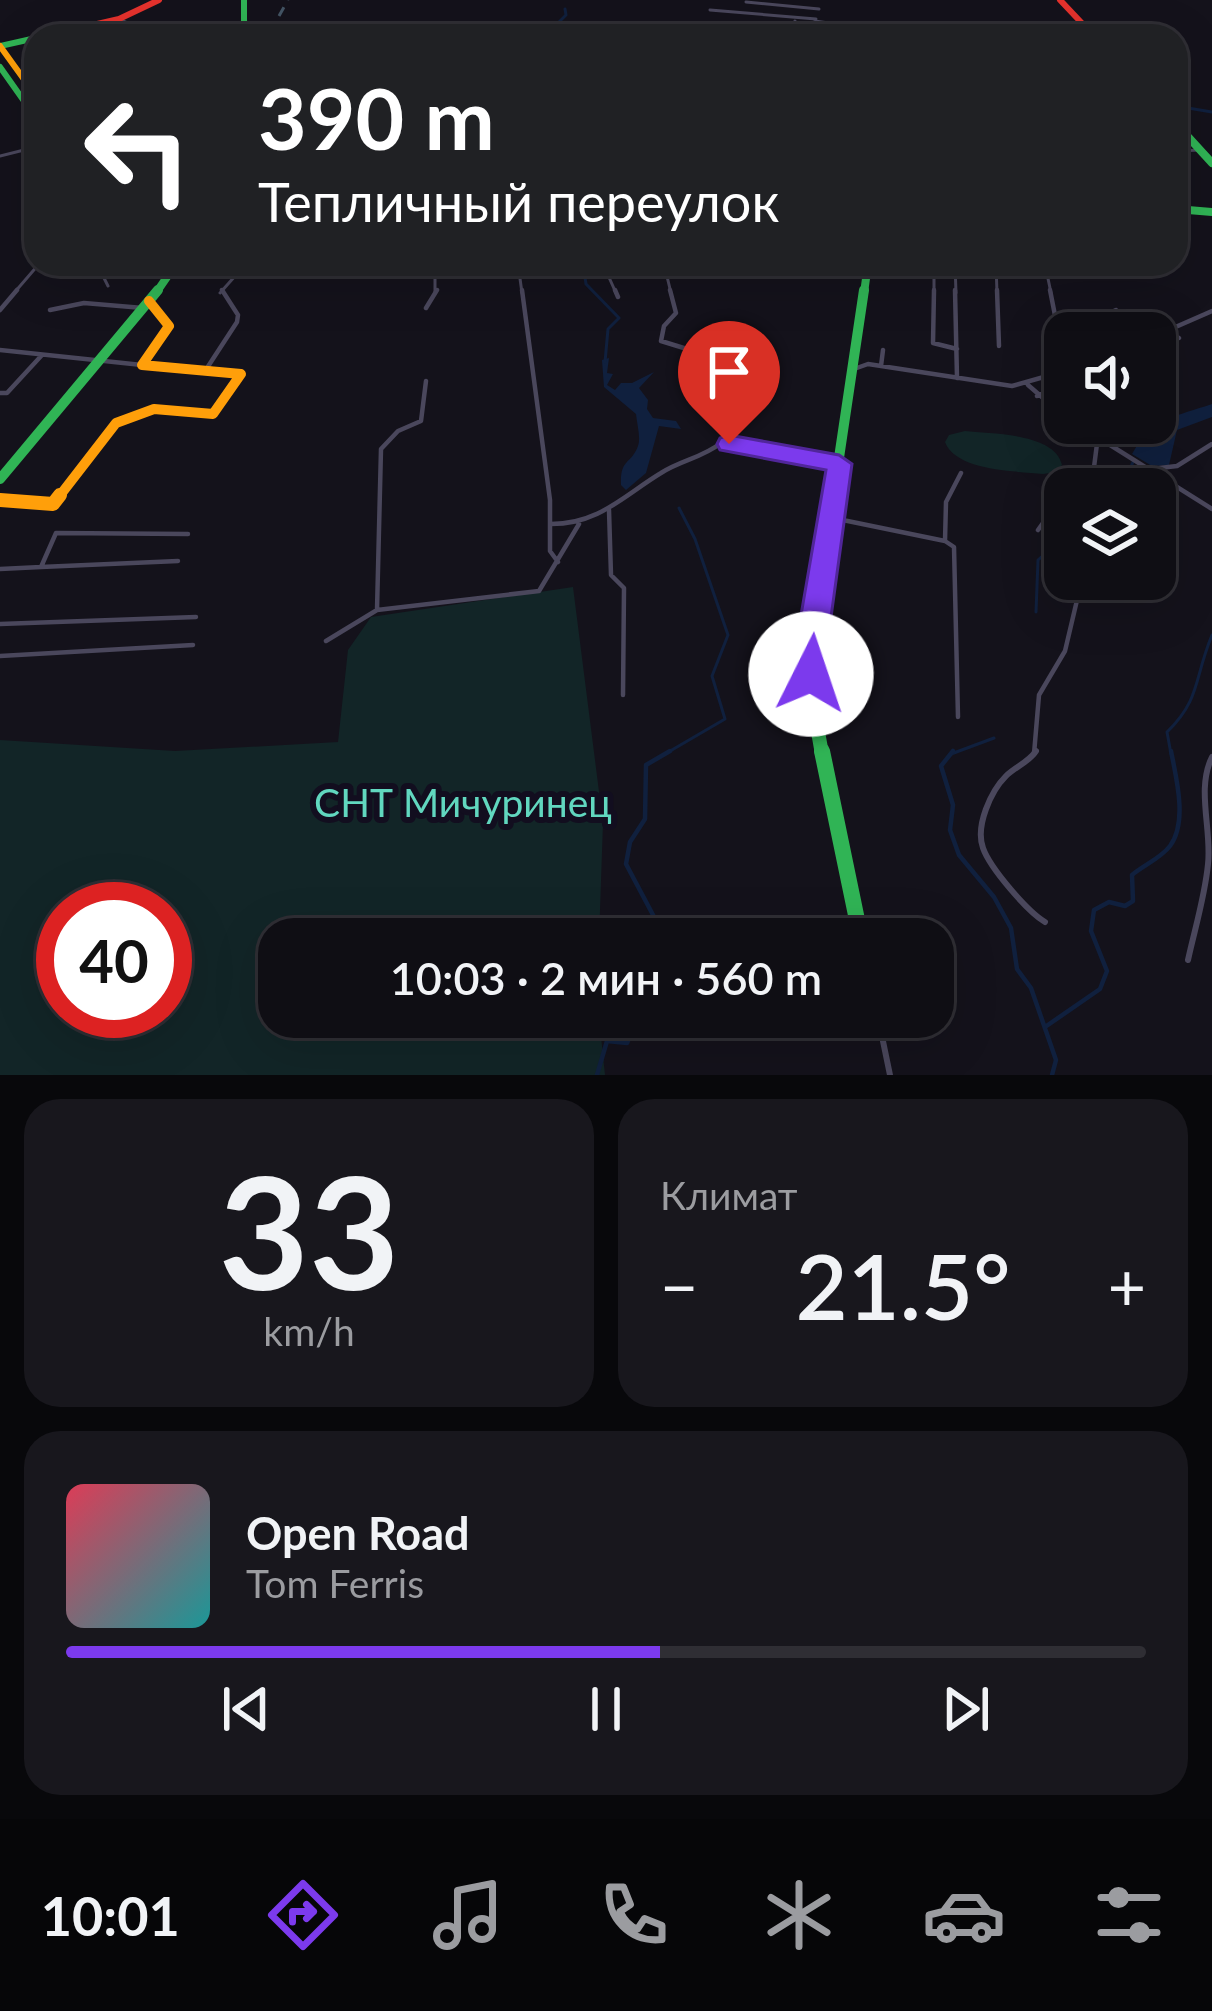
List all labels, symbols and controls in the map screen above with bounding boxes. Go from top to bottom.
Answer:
text: 390 m [258,67,495,168]
icon: left [60,72,216,228]
text: Тепличный переулок [258,169,779,234]
map controls [1044,312,1176,600]
button: sound [1044,312,1176,444]
pin [678,321,780,444]
icon: arrive [696,339,762,405]
button: layers [1044,468,1176,600]
position arrow [748,611,874,737]
park label: СНТ Мичуринец [314,779,612,825]
speed limit sign: 40 [36,882,192,1038]
text: 10:03 · 2 мин · 560 m [390,951,822,1005]
text: 33 [219,1136,399,1323]
text: Климат [660,1172,798,1218]
text: 21.5° [795,1231,1011,1339]
text: − [660,1246,698,1325]
text: + [1108,1246,1146,1325]
text: km/h [263,1308,355,1354]
text: Open Road [246,1506,470,1560]
text: Tom Ferris [246,1560,424,1606]
icon: previous [213,1676,279,1742]
icon: pause [573,1676,639,1742]
icon: next [933,1676,999,1742]
icon: directions [261,1873,345,1957]
icon: music [426,1873,510,1957]
icon: phone [592,1873,676,1957]
icon: climate [757,1873,841,1957]
icon: car [922,1873,1006,1957]
icon: filters [1087,1873,1171,1957]
text: 10:01 [41,1883,180,1948]

